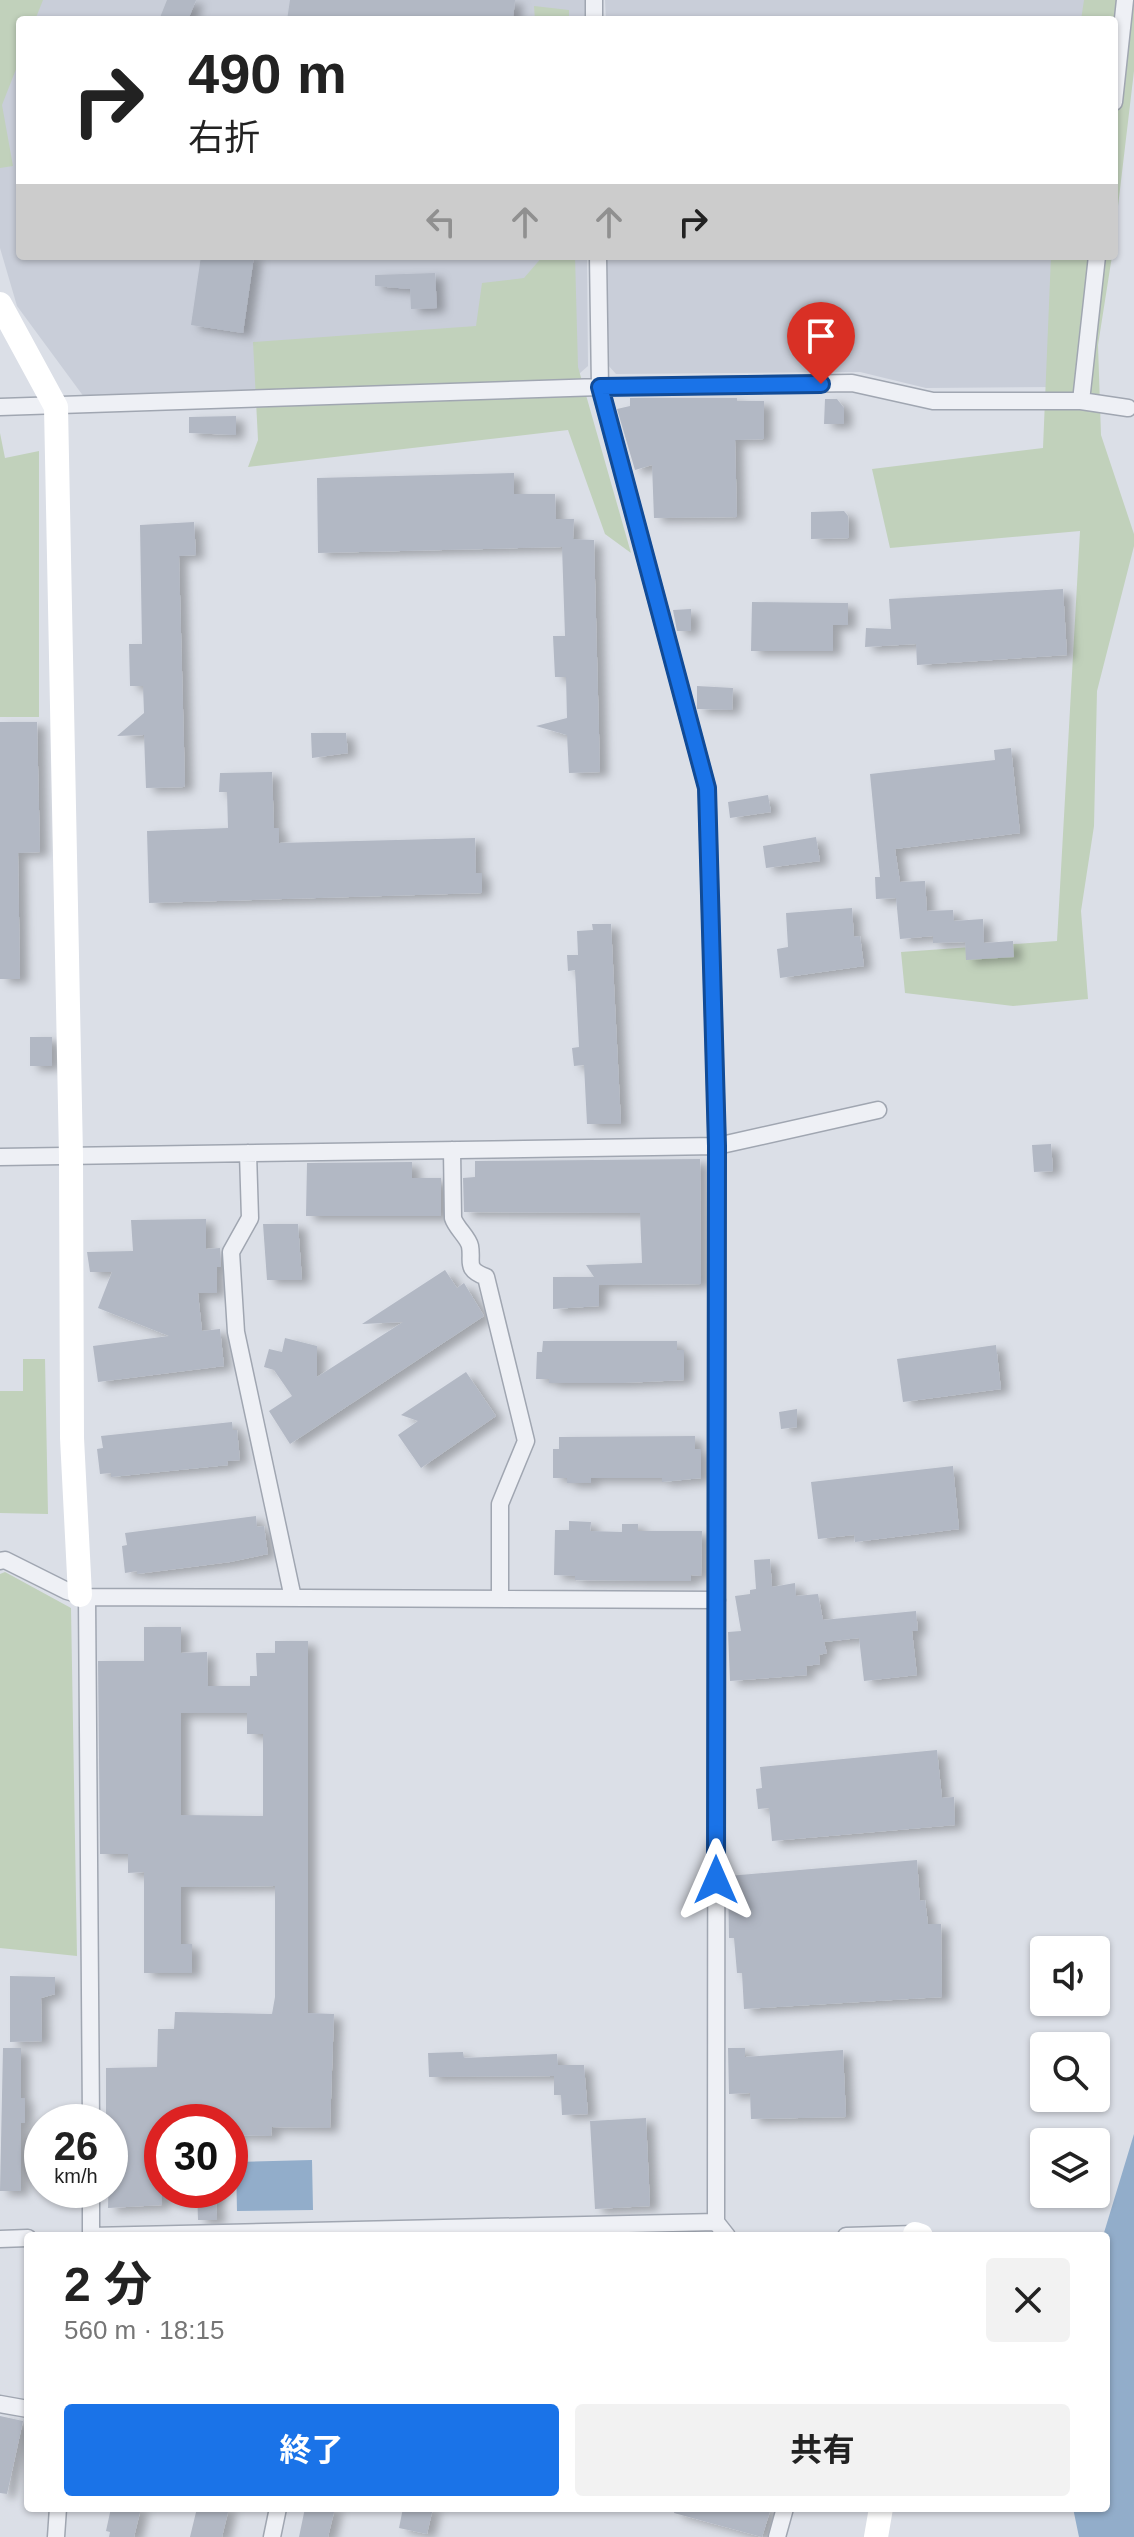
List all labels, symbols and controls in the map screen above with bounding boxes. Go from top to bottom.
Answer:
text: 490 m [188,42,347,105]
icon: right [56,48,160,152]
text: 右折 [188,117,260,158]
icon: left [419,200,463,244]
icon: ahead [503,200,547,244]
icon: ahead [587,200,631,244]
icon: right [671,200,715,244]
pin [787,302,855,384]
icon: arrive [799,314,843,358]
position arrow [674,1838,758,1922]
map controls [1030,1936,1110,2208]
button: sound [1030,1936,1110,2016]
button: search [1030,2032,1110,2112]
speed limit sign: 30 [144,2104,248,2208]
text: 26 [54,2124,98,2168]
button: layers [1030,2128,1110,2208]
text: km/h [54,2165,98,2187]
text: 2 分 [64,2258,152,2311]
button: close [986,2258,1070,2342]
text: 560 m · 18:15 [64,2315,224,2345]
button: 終了 [64,2404,559,2496]
button: 共有 [575,2404,1070,2496]

